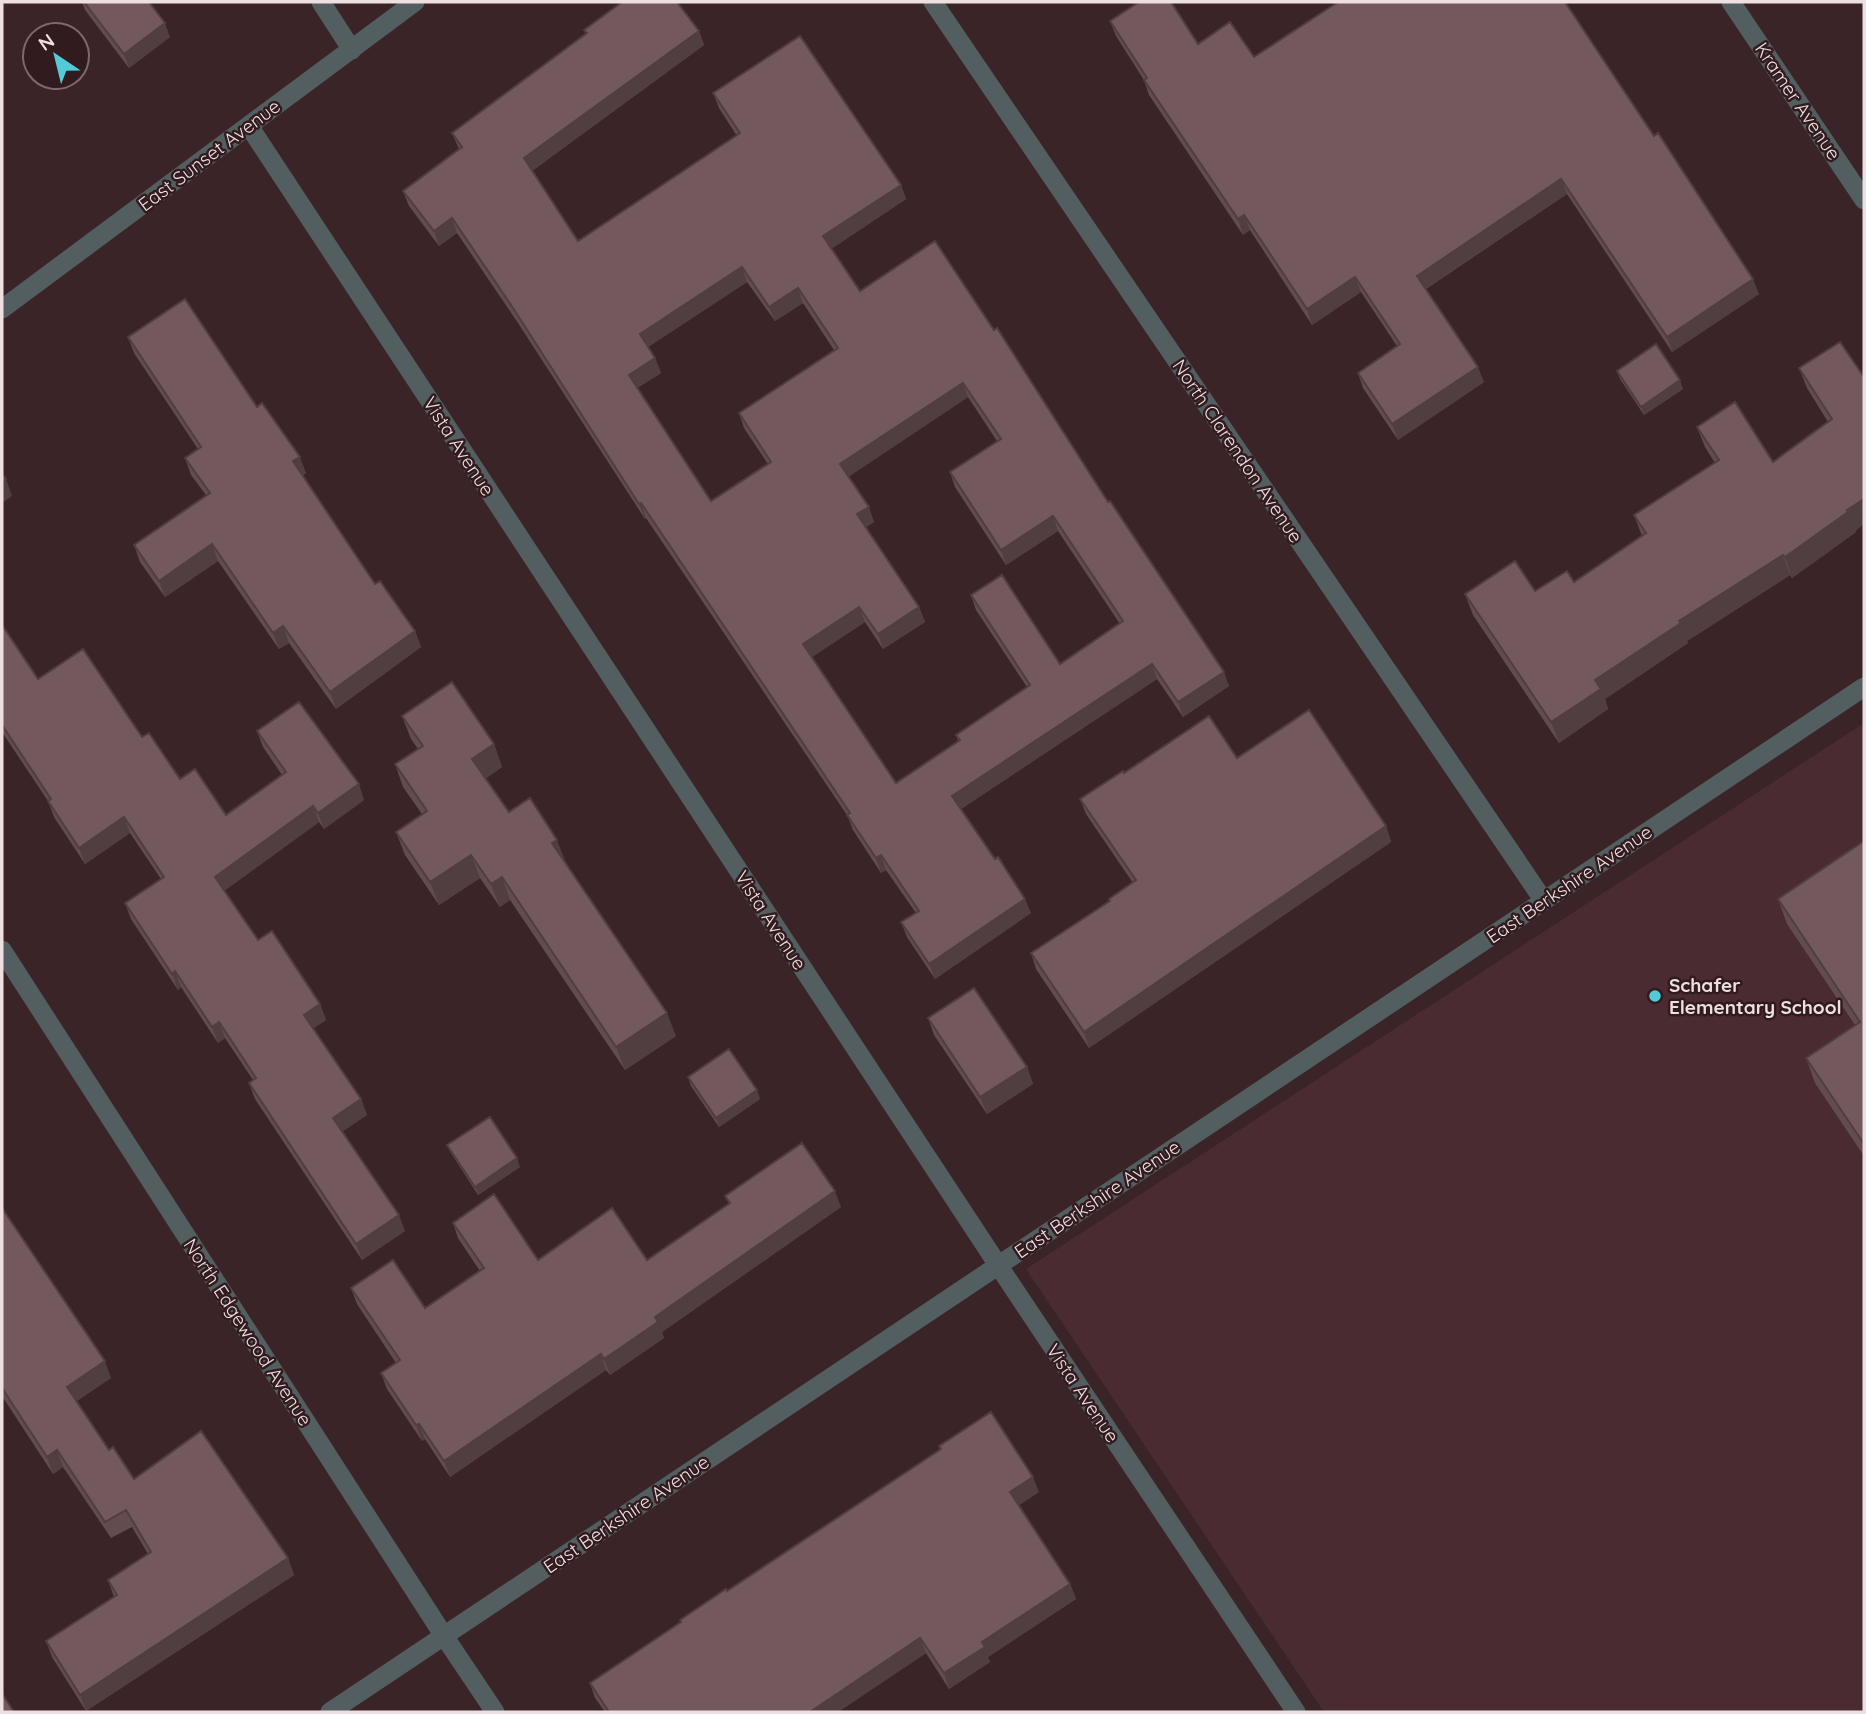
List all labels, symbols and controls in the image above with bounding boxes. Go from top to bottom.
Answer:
north arrow [21,21,91,91]
text: N [34,28,59,56]
street label: Kramer Avenue [1750,38,1846,164]
street label: East Sunset Avenue [133,94,285,216]
street label: North Clarendon Avenue [1168,355,1308,547]
street label: Vista Avenue [418,392,500,500]
street label: East Berkshire Avenue [1482,820,1656,948]
street label: Vista Avenue [730,866,812,974]
place label: Schafer Elementary School [1669,973,1842,1019]
marker: Schafer Elementary School [1647,988,1663,1004]
street label: East Berkshire Avenue [1010,1135,1184,1263]
street label: North Edgewood Avenue [178,1234,318,1430]
street label: Vista Avenue [1041,1339,1125,1447]
street label: East Berkshire Avenue [539,1450,713,1578]

